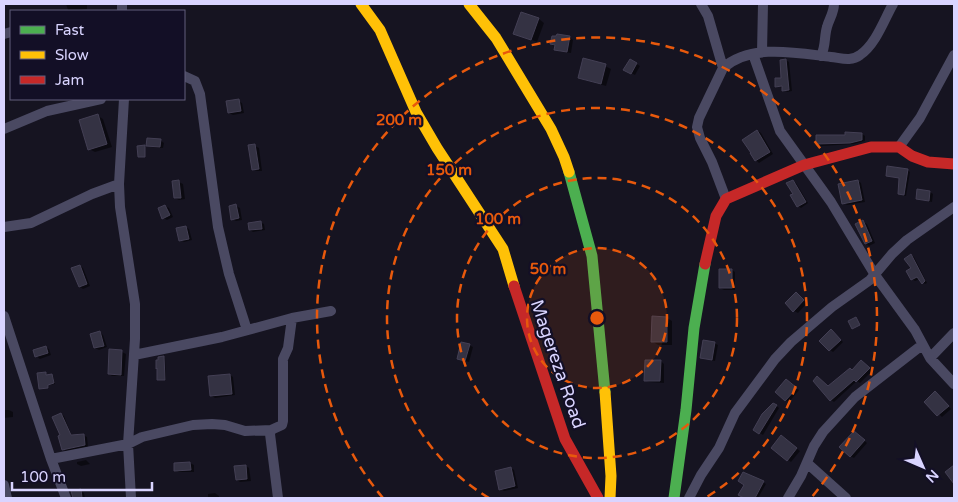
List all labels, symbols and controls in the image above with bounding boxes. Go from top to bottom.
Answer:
legend [10,10,185,100]
text: Fast [55,21,85,39]
text: Slow [55,46,89,64]
text: Jam [55,71,84,89]
text: 200 m [376,111,422,129]
text: 150 m [426,161,472,179]
text: 100 m [475,210,521,228]
text: 50 m [530,260,566,278]
street label: Magereza Road [526,297,590,431]
centre of rings [588,309,606,327]
north arrow [898,442,948,492]
scale bar [12,460,152,492]
text: N [922,466,942,486]
text: 100 m [20,468,66,486]

